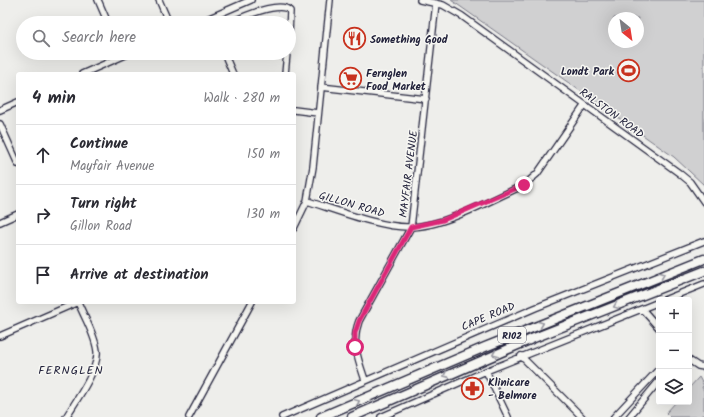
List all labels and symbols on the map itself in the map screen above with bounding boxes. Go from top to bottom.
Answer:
north arrow [608,12,644,48]
restaurant icon: Something Good [341,26,367,52]
place label: Something Good [370,31,449,49]
sports icon: Londt Park [616,58,642,84]
place label: Londt Park [561,63,615,81]
place label: Fernglen Food Market [366,65,427,96]
supermarket icon: Fernglen Food Market [337,66,363,92]
street label: RALSTON ROAD [575,84,648,144]
street label: MAYFAIR AVENUE [395,129,423,219]
route end [515,176,533,194]
street label: GILLON ROAD [317,187,387,223]
one-way arrow [658,272,665,280]
street label: CAPE ROAD [459,297,518,336]
one-way arrow [612,301,620,309]
one-way arrow [538,320,545,328]
road number: R102 [498,327,526,343]
route start [346,338,364,356]
one-way arrow [491,350,498,358]
district label: FERNGLEN [38,361,104,380]
one-way arrow [442,370,450,378]
place label: Klinicare - Belmore [488,374,537,405]
pharmacy icon: Klinicare - Belmore [460,375,486,401]
one-way arrow [353,398,360,406]

